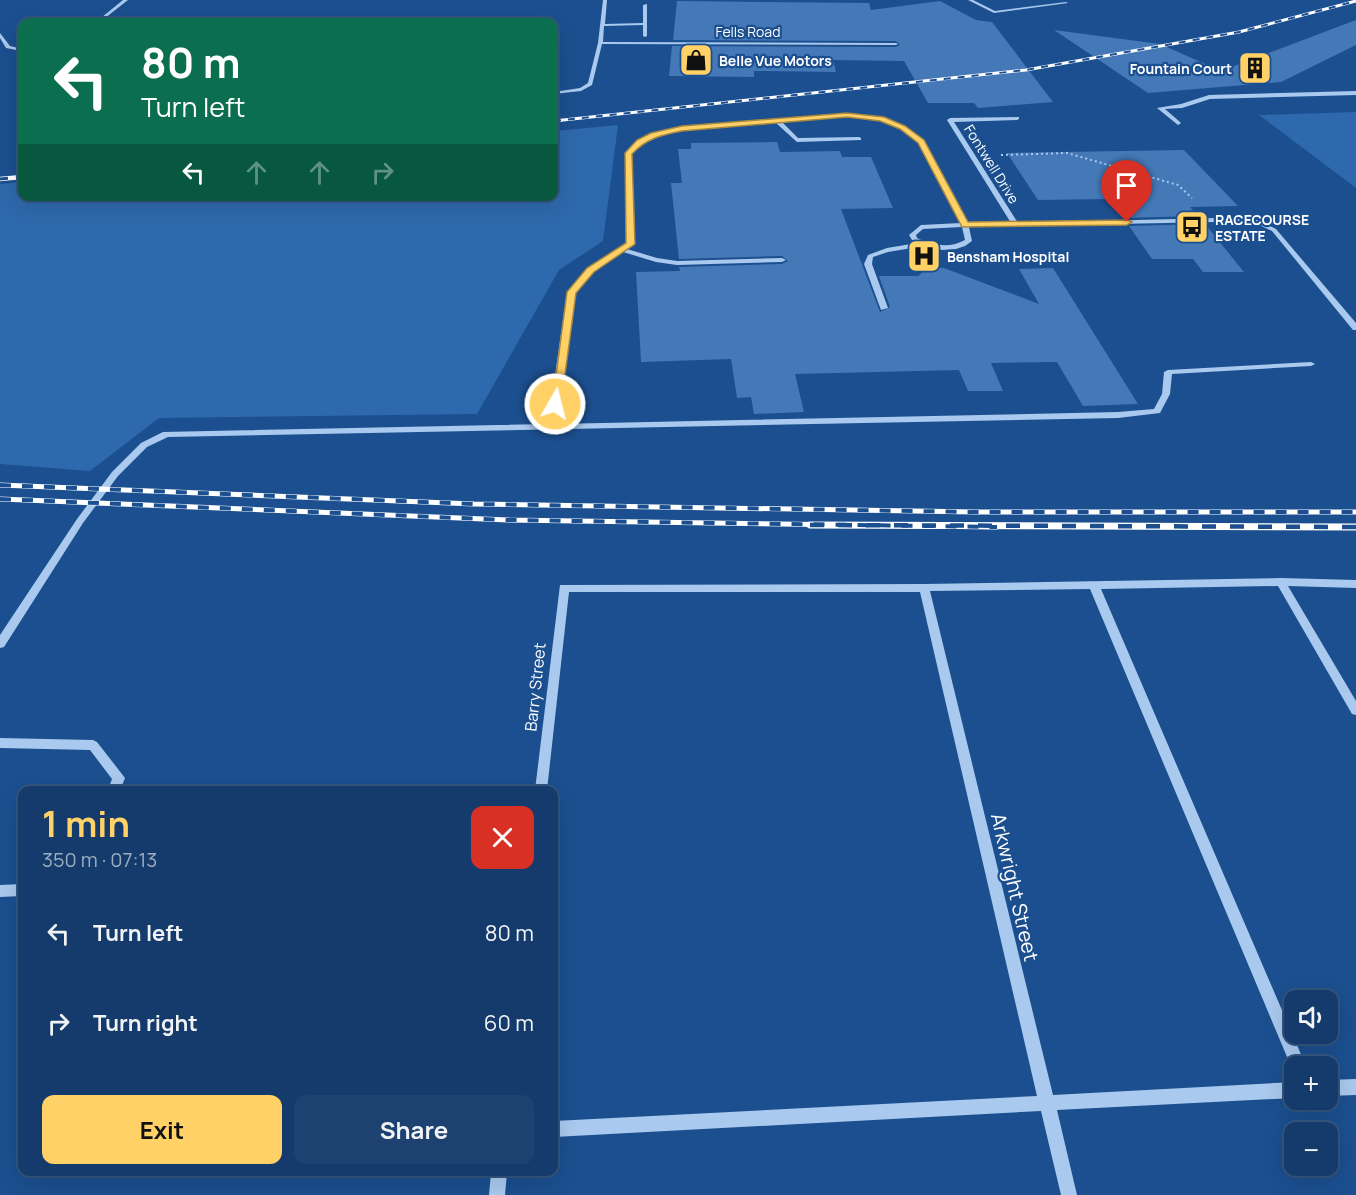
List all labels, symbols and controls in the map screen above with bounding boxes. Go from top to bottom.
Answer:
street label: Fells Road [716,22,780,41]
text: 80 m [141,33,241,91]
icon: left [42,42,120,120]
shop icon: Belle Vue Motors [678,42,714,78]
building icon: Fountain Court [1237,50,1273,86]
place label: Belle Vue Motors [719,51,832,70]
place label: Fountain Court [1130,59,1232,78]
text: Turn left [141,88,245,125]
street label: Fontwell Drive [960,121,1024,207]
icon: left [177,156,210,189]
icon: ahead [240,156,273,189]
icon: ahead [303,156,336,189]
icon: right [366,156,399,189]
pin [1101,160,1152,222]
icon: arrive [1110,169,1143,202]
bus stop icon: RACECOURSE ESTATE [1174,209,1210,245]
place label: RACECOURSE ESTATE [1215,210,1309,245]
hospital icon: Bensham Hospital [906,238,942,274]
place label: Bensham Hospital [947,247,1069,266]
position arrow [523,372,587,436]
street label: Barry Street [519,642,551,732]
text: 1 min [42,799,130,848]
button: close [471,806,534,869]
street label: Arkwright Street [985,810,1045,964]
text: 350 m · 07:13 [42,846,157,873]
icon: left [42,917,75,950]
text: Turn left [93,918,183,948]
text: 80 m [485,918,534,948]
map controls [1284,990,1338,1176]
button: sound [1284,990,1338,1044]
icon: right [42,1007,75,1040]
text: Turn right [93,1008,198,1038]
text: 60 m [484,1008,534,1038]
button: + [1284,1056,1338,1110]
button: Exit [42,1095,282,1164]
button: Share [294,1095,534,1164]
button: − [1284,1122,1338,1176]

